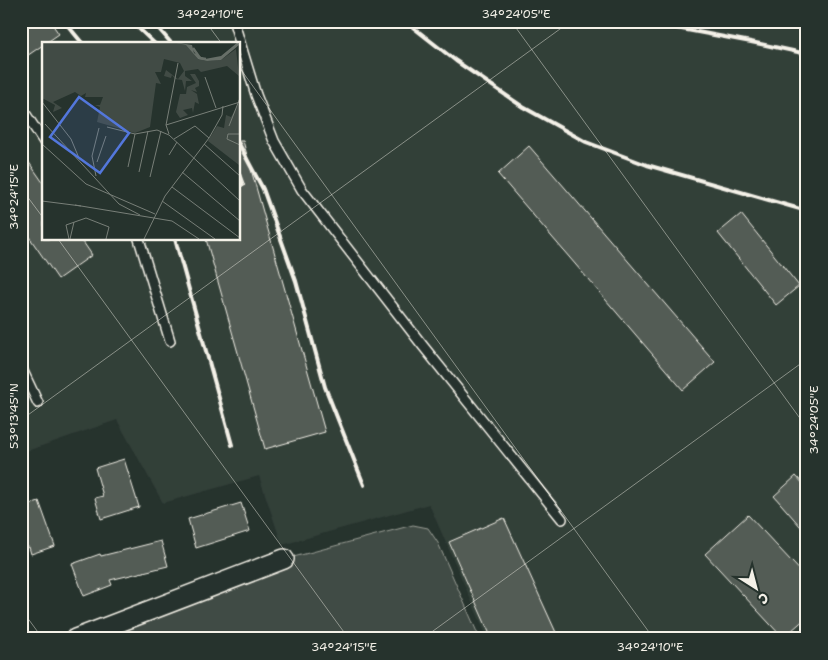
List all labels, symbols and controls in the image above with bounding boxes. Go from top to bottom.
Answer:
text: 34°24'10"E [177,6,243,22]
text: 34°24'05"E [482,6,550,22]
inset map [42,42,240,240]
text: 34°24'15"E [6,164,22,230]
text: 53°13'45"N [6,383,22,449]
text: 34°24'05"E [806,386,822,454]
north arrow [730,562,780,612]
text: С [755,589,772,608]
text: 34°24'15"E [311,639,377,655]
text: 34°24'10"E [617,639,683,655]

